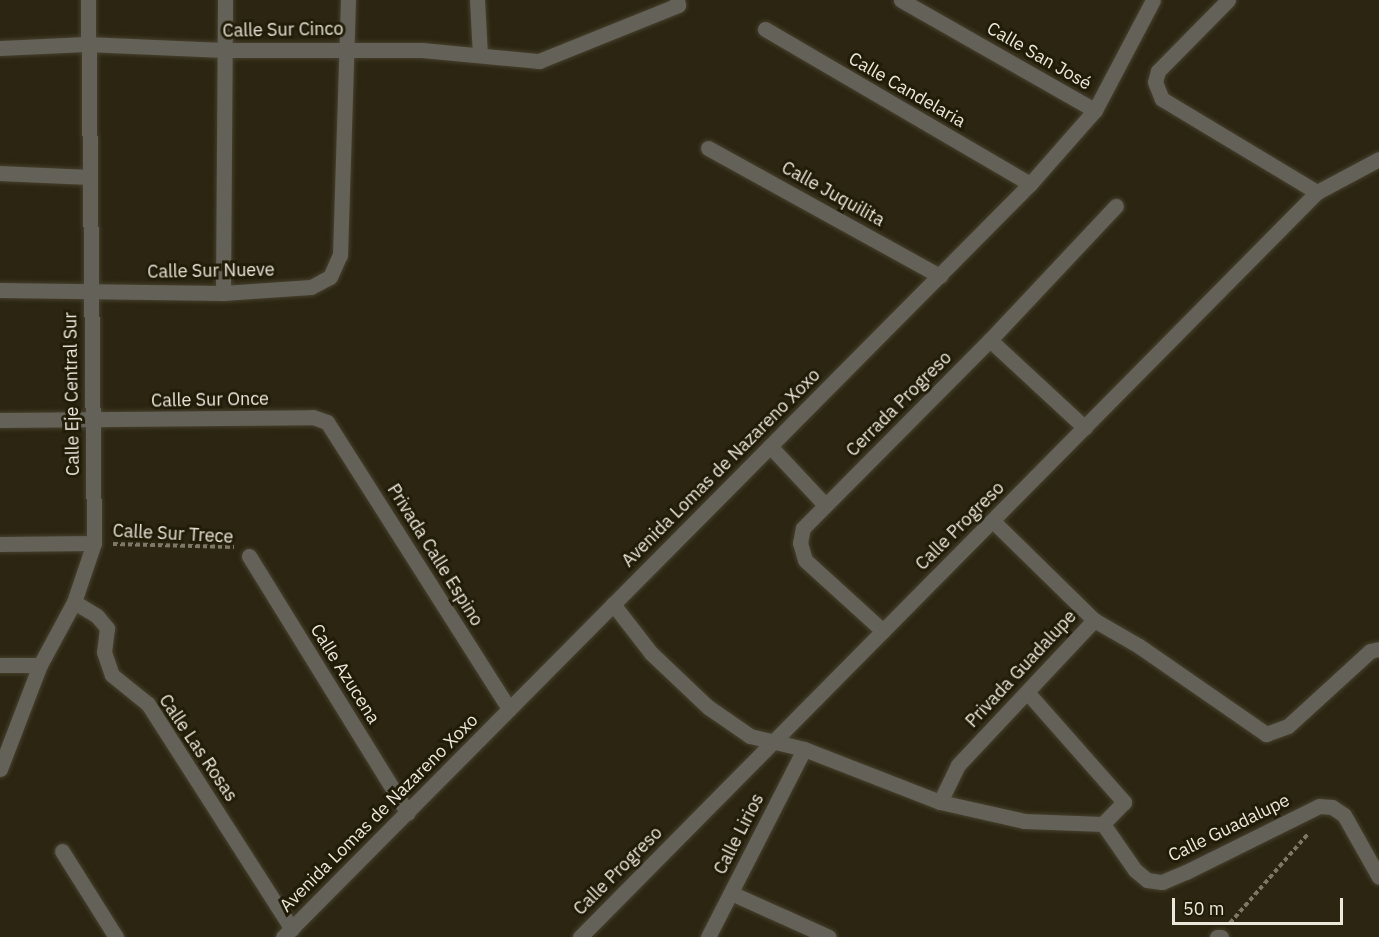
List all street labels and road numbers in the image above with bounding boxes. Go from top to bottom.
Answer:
street label: Calle San José [983,17,1095,95]
street label: Calle Sur Cinco [222,18,344,42]
street label: Calle Candelaria [845,48,969,132]
street label: Calle Juquilita [778,157,888,231]
street label: Calle Sur Nueve [147,259,275,283]
street label: Calle Eje Central Sur [60,312,84,476]
street label: Cerrada Progreso [842,347,956,461]
street label: Avenida Lomas de Nazareno Xoxo [617,364,825,572]
street label: Calle Sur Once [151,388,269,412]
street label: Calle Progreso [911,477,1009,575]
street label: Privada Calle Espino [383,480,487,630]
street label: Calle Sur Trece [112,520,234,548]
street label: Privada Guadalupe [961,606,1081,732]
street label: Calle Azucena [306,620,384,728]
street label: Calle Las Rosas [154,690,242,806]
street label: Avenida Lomas de Nazareno Xoxo [275,709,483,917]
street label: Calle Guadalupe [1165,789,1293,867]
street label: Calle Lirios [709,790,769,878]
street label: Calle Progreso [569,822,667,920]

